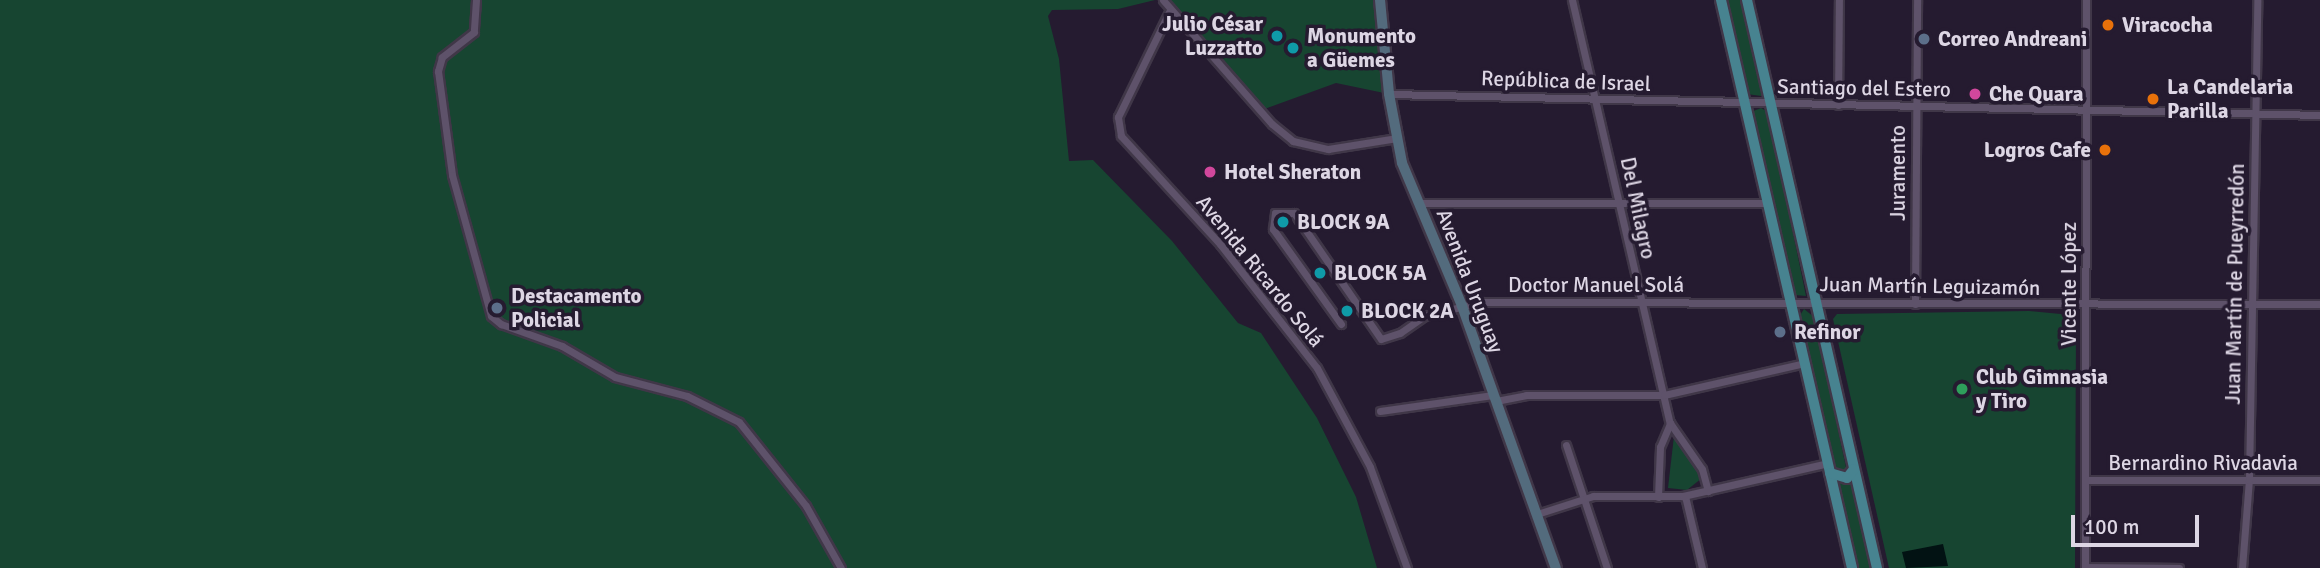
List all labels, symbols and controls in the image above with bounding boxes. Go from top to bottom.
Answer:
place label: Julio César Luzzatto [1162,11,1263,61]
place label: Viracocha [2122,12,2213,38]
marker: Viracocha [2100,17,2116,33]
place label: Monumento a Güemes [1307,23,1416,73]
place label: Correo Andreani [1938,26,2087,52]
marker: Julio César Luzzatto [1269,28,1285,44]
marker: Correo Andreani [1916,31,1932,47]
marker: Monumento a Güemes [1285,40,1301,56]
street label: República de Israel [1481,65,1651,97]
street label: Santiago del Estero [1777,74,1951,102]
place label: La Candelaria Parilla [2167,74,2293,124]
place label: Che Quara [1989,81,2084,107]
marker: Che Quara [1967,86,1983,102]
marker: La Candelaria Parilla [2145,91,2161,107]
street label: Juramento [1885,125,1911,221]
place label: Logros Cafe [1984,137,2091,163]
marker: Logros Cafe [2097,142,2113,158]
street label: Del Milagro [1615,155,1661,261]
place label: Hotel Sheraton [1224,159,1361,185]
street label: Juan Martín de Pueyrredón [2220,163,2250,405]
marker: Hotel Sheraton [1202,164,1218,180]
street label: Avenida Ricardo Solá [1191,190,1329,352]
street label: Avenida Uruguay [1431,206,1509,356]
place label: BLOCK 9A [1297,209,1390,235]
marker: BLOCK 9A [1275,214,1291,230]
street label: Vicente López [2056,222,2082,346]
place label: BLOCK 5A [1334,260,1427,286]
marker: BLOCK 5A [1312,265,1328,281]
street label: Juan Martín Leguizamón [1819,271,2041,301]
street label: Doctor Manuel Solá [1508,272,1684,298]
place label: Destacamento Policial [511,283,642,333]
place label: BLOCK 2A [1361,298,1454,324]
marker: Destacamento Policial [489,300,505,316]
marker: BLOCK 2A [1339,303,1355,319]
place label: Refinor [1794,319,1861,345]
marker: Refinor [1772,324,1788,340]
place label: Club Gimnasia y Tiro [1976,364,2108,414]
marker: Club Gimnasia y Tiro [1954,381,1970,397]
street label: Bernardino Rivadavia [2108,450,2298,476]
scale bar [2075,502,2203,546]
text: 100 m [2084,514,2139,540]

